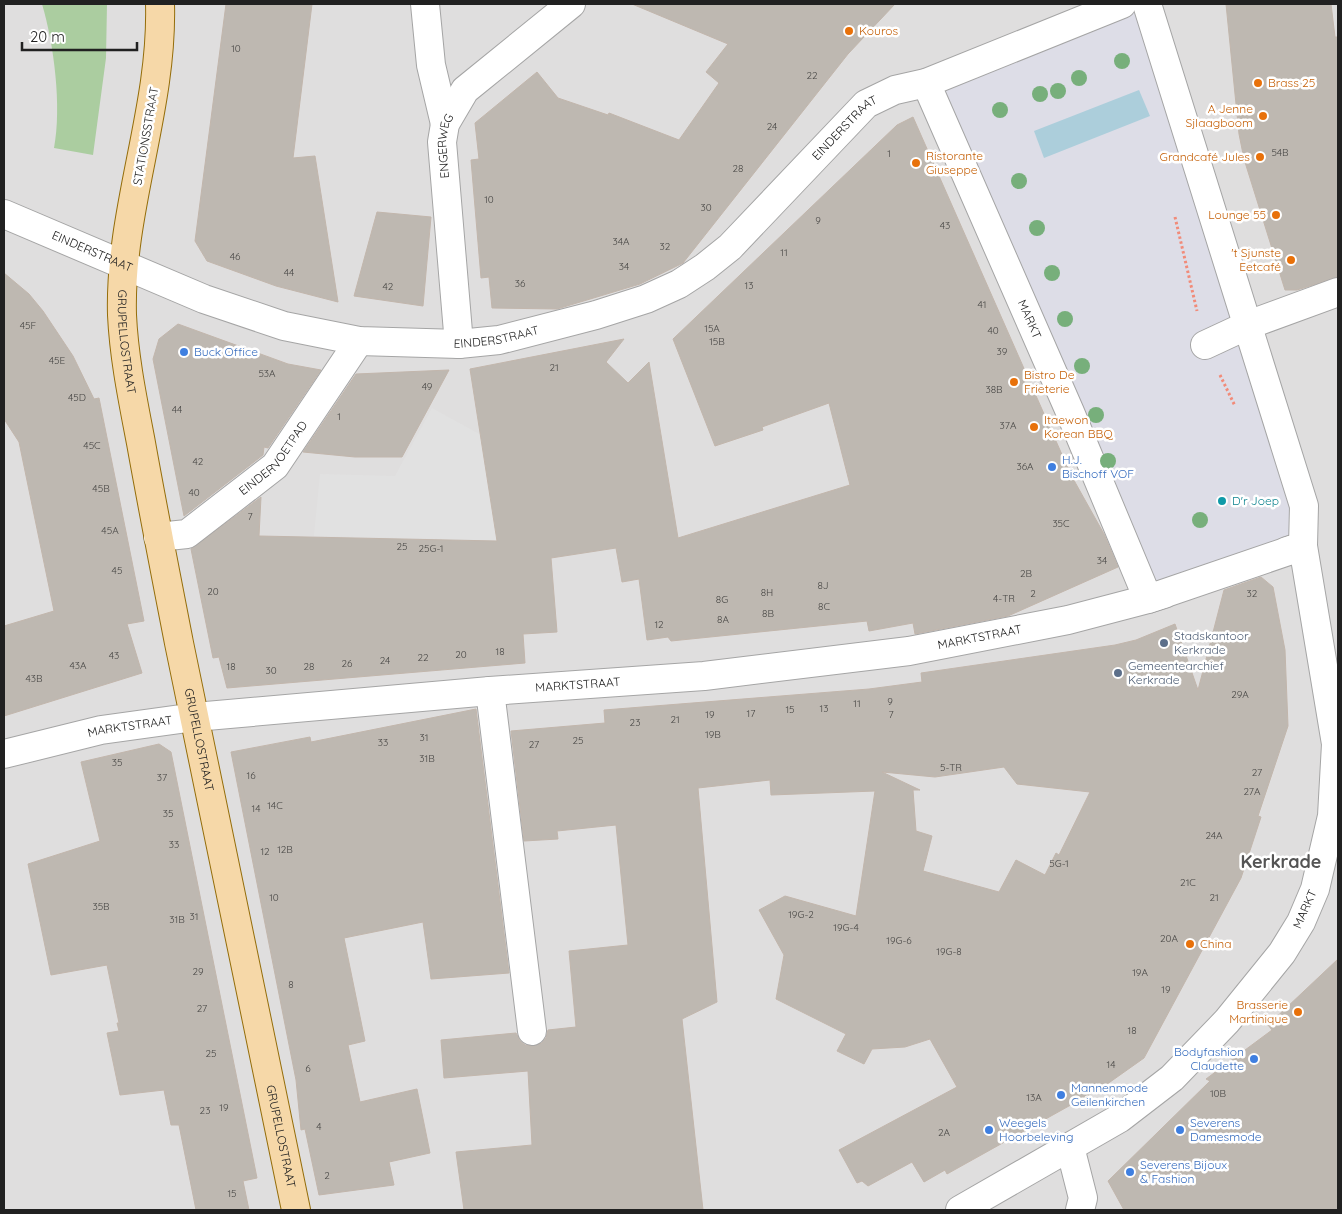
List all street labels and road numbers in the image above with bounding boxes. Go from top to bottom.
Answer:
street label: STATIONSSTRAAT [129,86,162,186]
street label: EINDERSTRAAT [809,92,879,163]
street label: ENGERWEG [434,111,457,179]
street label: EINDERSTRAAT [50,227,135,275]
street label: GRUPELLOSTRAAT [115,289,140,395]
street label: MARKT [1015,297,1045,341]
street label: EINDERSTRAAT [453,322,540,351]
street label: EINDERVOETPAD [236,417,310,498]
street label: MARKTSTRAAT [936,621,1023,652]
street label: MARKTSTRAAT [535,674,621,695]
street label: GRUPELLOSTRAAT [182,687,217,793]
street label: MARKTSTRAAT [86,712,173,740]
street label: MARKT [1289,887,1320,931]
street label: GRUPELLOSTRAAT [263,1084,299,1189]

